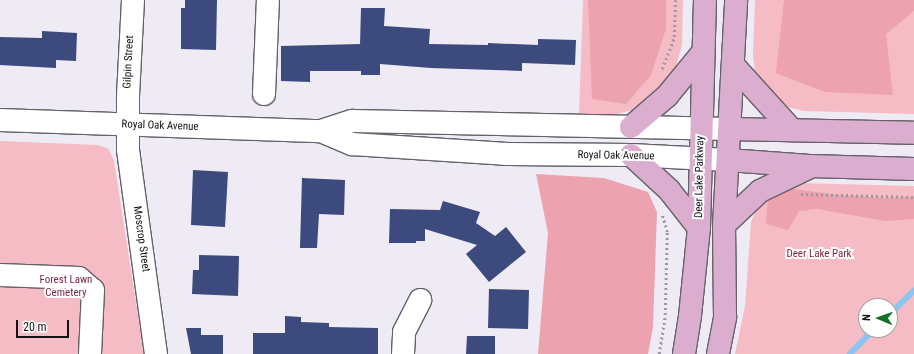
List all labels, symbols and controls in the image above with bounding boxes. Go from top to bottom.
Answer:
street label: Gilpin Street [121,35,137,89]
street label: Royal Oak Avenue [121,118,199,134]
street label: Deer Lake Parkway [693,136,707,218]
street label: Royal Oak Avenue [577,149,655,163]
street label: Moscrop Street [130,205,152,273]
park label: Deer Lake Park [786,247,852,261]
park label: Forest Lawn Cemetery [40,274,92,300]
north arrow [858,298,898,338]
scale bar [18,312,71,338]
text: N [860,314,873,321]
text: 20 m [23,320,47,334]

